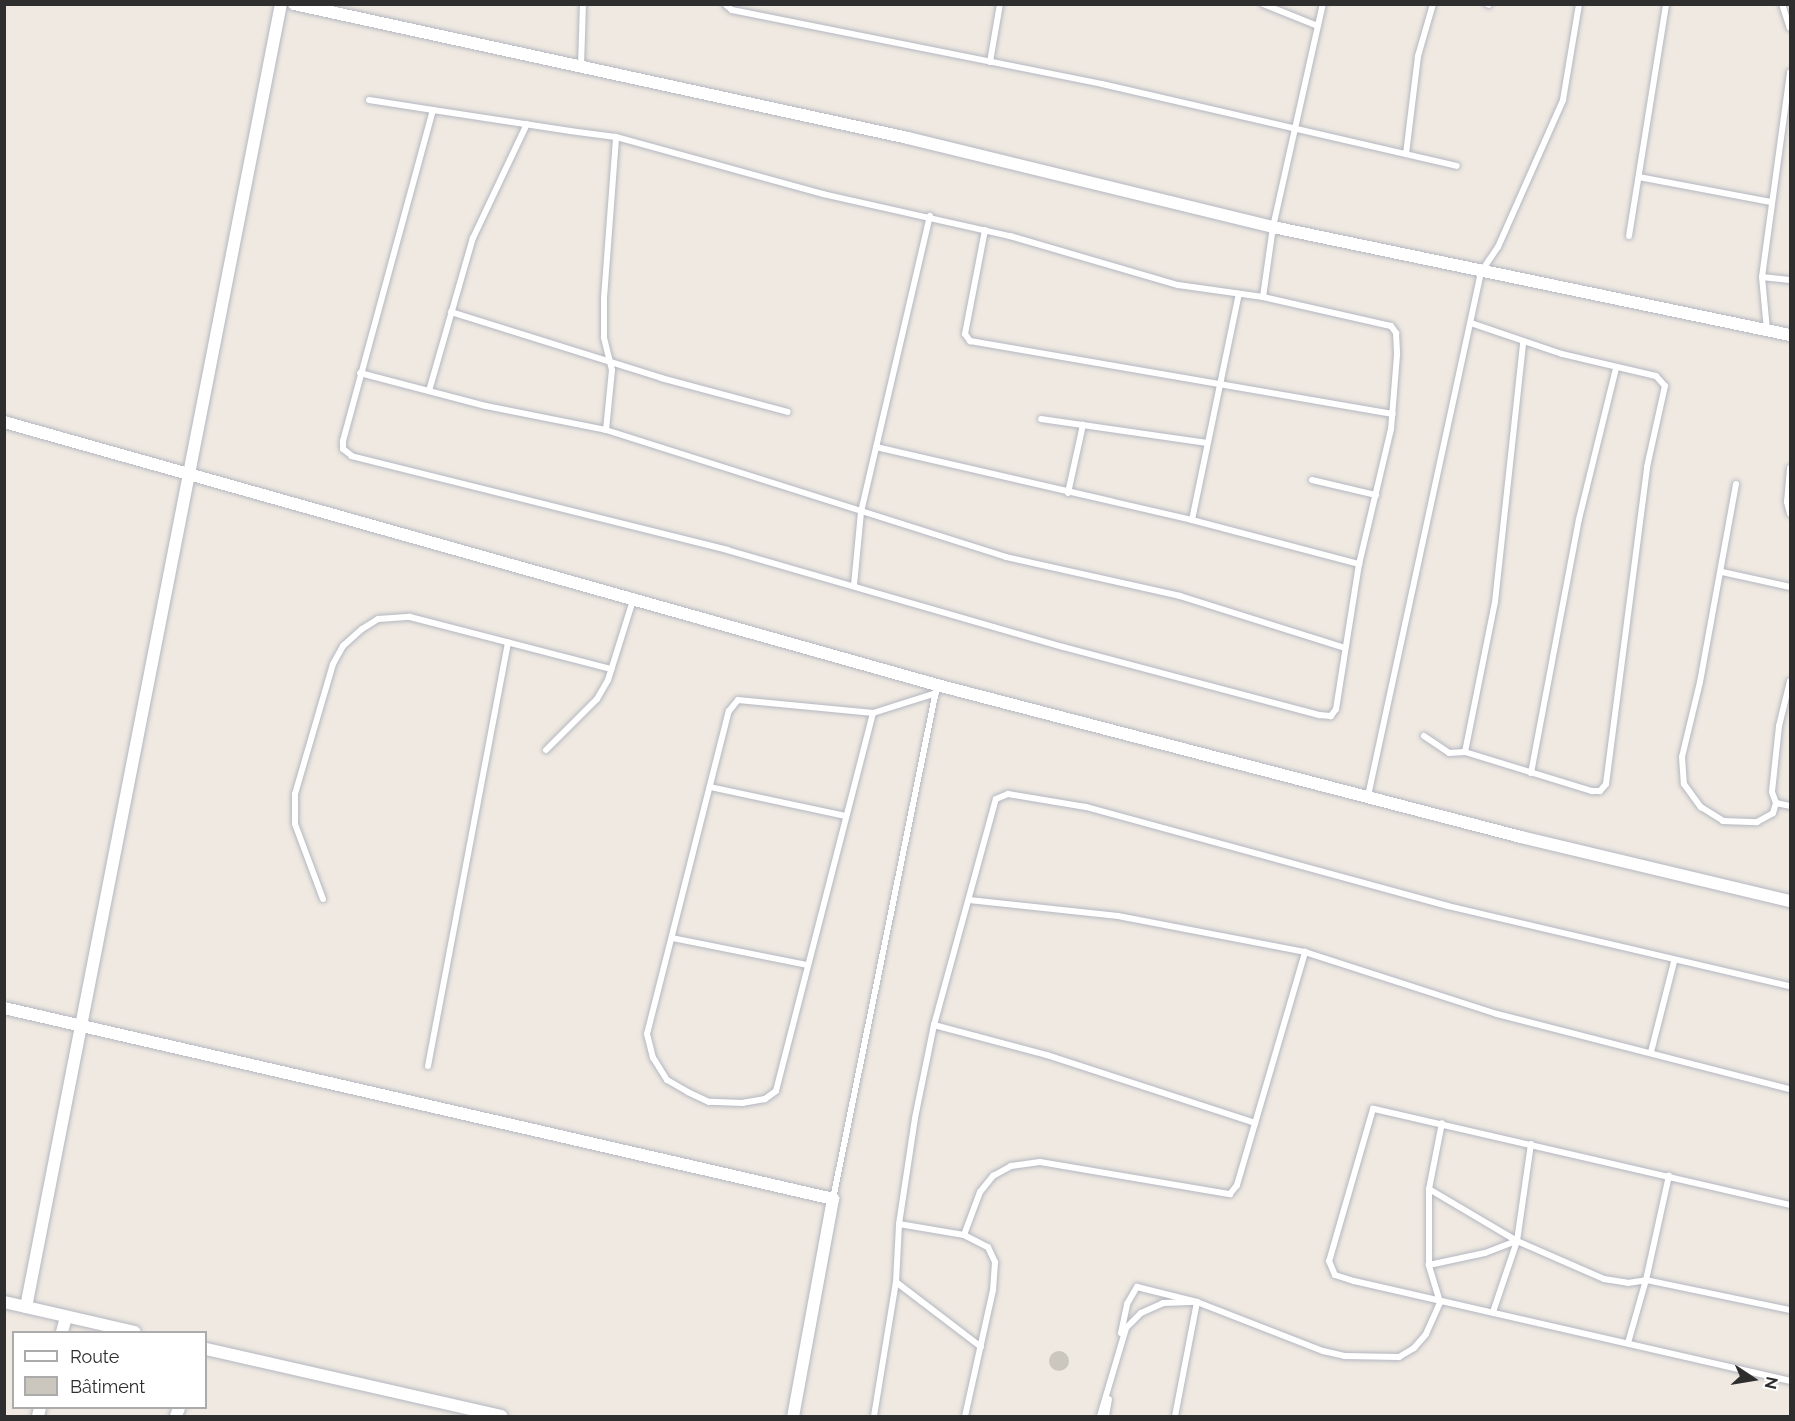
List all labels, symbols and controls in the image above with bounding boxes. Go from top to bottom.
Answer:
legend [12,1331,207,1409]
text: Route [70,1346,119,1367]
north arrow [1723,1349,1783,1409]
text: N [1761,1375,1782,1391]
text: Bâtiment [70,1376,145,1397]

